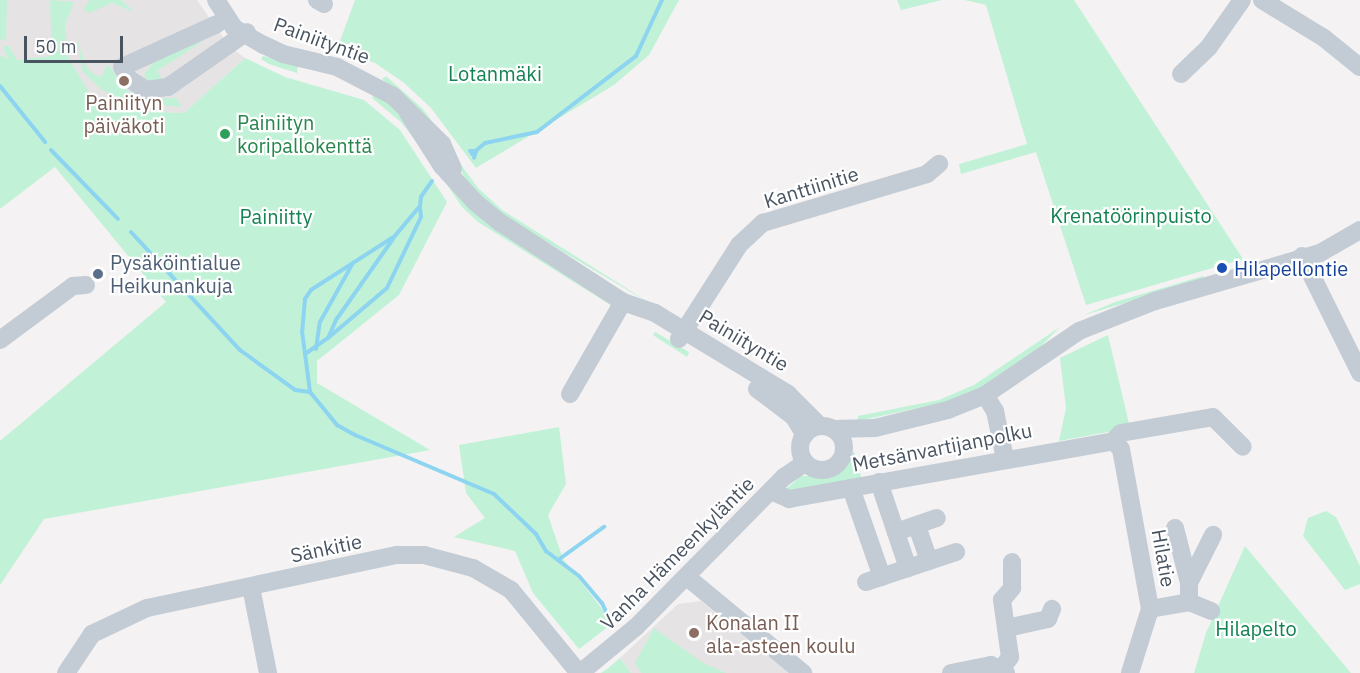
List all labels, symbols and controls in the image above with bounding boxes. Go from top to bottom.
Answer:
street label: Painiityntie [271,12,373,68]
scale bar [27,24,126,62]
text: 50 m [35,35,77,58]
park label: Lotanmäki [448,61,542,85]
marker: Painiityn päiväkoti [117,74,131,88]
place label: Painiityn päiväkoti [83,90,165,137]
place label: Painiityn koripallokenttä [237,110,372,157]
marker: Painiityn koripallokenttä [218,127,232,141]
street label: Kanttiinitie [761,161,861,213]
park label: Krenatöörinpuisto [1050,203,1212,227]
park label: Painiitty [240,204,312,228]
place label: Pysäköintialue Heikunankuja [110,250,241,297]
place label: Hilapellontie [1234,256,1348,280]
marker: Hilapellontie [1215,261,1229,275]
marker: Pysäköintialue Heikunankuja [91,267,105,281]
street label: Painiityntie [695,304,793,376]
street label: Metsänvartijanpolku [850,418,1034,476]
street label: Vanha Hämeenkyläntie [595,471,759,635]
street label: Hilatie [1147,527,1181,589]
street label: Sänkitie [288,529,364,567]
place label: Konalan II ala-asteen koulu [706,610,855,657]
park label: Hilapelto [1215,616,1297,640]
marker: Konalan II ala-asteen koulu [687,626,701,640]

